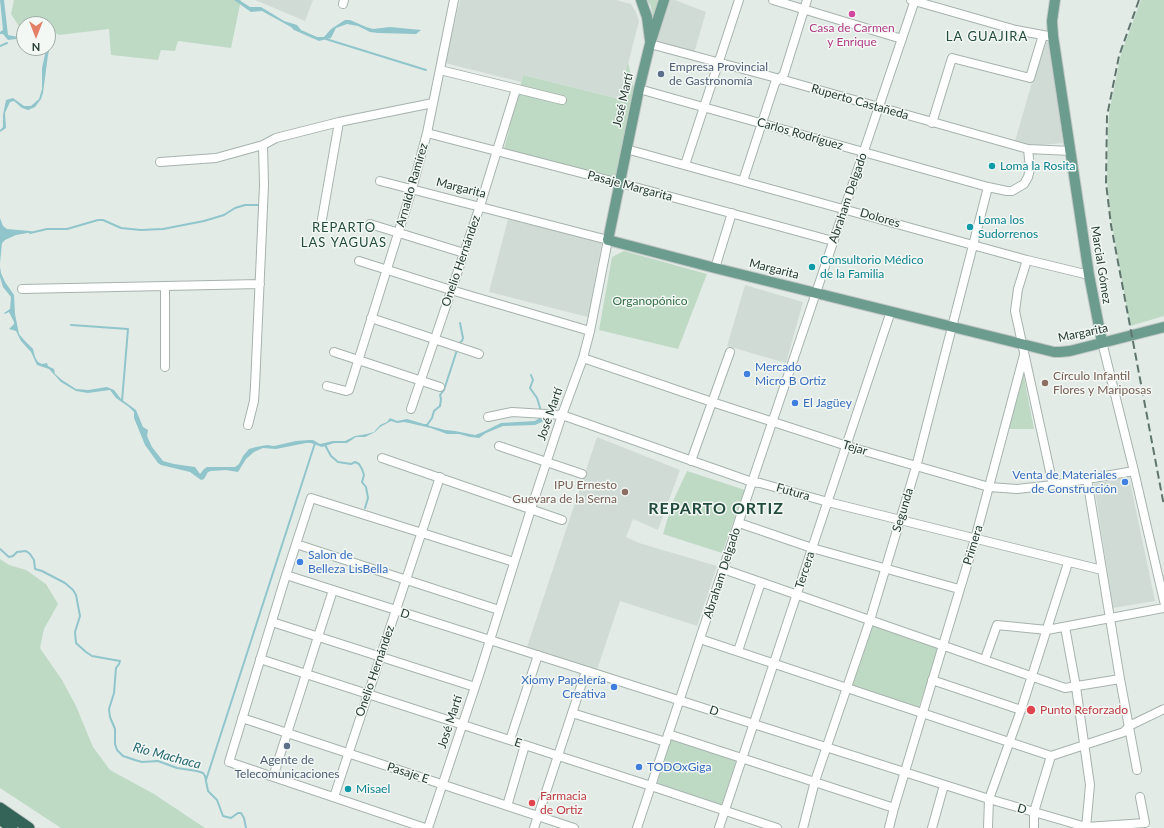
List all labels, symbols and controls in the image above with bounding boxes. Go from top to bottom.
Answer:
marker: Casa de Carmen y Enrique [847,9,857,19]
north arrow [16,16,56,56]
place label: Casa de Carmen y Enrique [809,21,895,49]
district label: LA GUAJIRA [946,29,1028,45]
text: N [32,41,40,54]
place label: Empresa Provincial de Gastronomía [669,60,768,88]
marker: Empresa Provincial de Gastronomía [656,69,666,79]
street label: José Martí [610,72,636,128]
street label: Ruperto Castañeda [810,81,910,123]
street label: Carlos Rodríguez [755,115,845,153]
street label: Arnaldo Ramírez [393,141,431,229]
street label: Abraham Delgado [826,151,870,245]
place label: Loma la Rosita [1000,159,1076,173]
marker: Loma la Rosita [987,161,997,171]
street label: Pasaje Margarita [586,168,674,204]
street label: Margarita [435,175,487,201]
street label: Dolores [858,205,902,231]
street label: Onelio Hernández [439,213,483,309]
place label: Loma los Sudorrenos [978,213,1038,241]
district label: REPARTO LAS YAGUAS [301,220,387,251]
marker: Loma los Sudorrenos [965,222,975,232]
street label: Marcial Gómez [1088,225,1114,305]
place label: Consultorio Médico de la Familia [820,253,924,281]
street label: Margarita [748,256,800,282]
marker: Consultorio Médico de la Familia [807,262,817,272]
park label: Organopónico [613,294,687,308]
street label: Margarita [1057,321,1109,345]
place label: Mercado Micro B Ortiz [755,360,826,388]
marker: Mercado Micro B Ortiz [742,369,752,379]
place label: Círculo Infantil Flores y Mariposas [1053,369,1151,397]
marker: Círculo Infantil Flores y Mariposas [1040,378,1050,388]
street label: José Martí [534,386,566,442]
place label: El Jagüey [803,396,852,410]
marker: El Jagüey [790,398,800,408]
street label: Tejar [841,437,869,459]
place label: Venta de Materiales de Construcción [1012,468,1117,496]
marker: Venta de Materiales de Construcción [1120,477,1130,487]
place label: IPU Ernesto Guevara de la Serna [512,478,617,506]
street label: Futura [775,480,811,504]
street label: Segunda [890,486,916,534]
marker: IPU Ernesto Guevara de la Serna [620,487,630,497]
district label: REPARTO ORTIZ [648,499,784,519]
street label: Primera [960,523,986,567]
street label: Abraham Delgado [701,526,743,620]
place label: Salon de Belleza LisBella [308,548,388,576]
street label: Tercera [792,550,818,590]
marker: Salon de Belleza LisBella [295,557,305,567]
street label: D [398,606,412,622]
street label: Onelio Hernández [353,623,397,719]
place label: Xiomy Papelería Creativa [521,673,606,701]
marker: Xiomy Papelería Creativa [609,682,619,692]
street label: José Martí [435,694,465,750]
street label: D [707,703,721,719]
place label: Punto Reforzado [1040,703,1128,717]
marker: Punto Reforzado [1025,704,1037,716]
street label: E [512,735,524,751]
water label: Río Machaca [131,739,203,773]
marker: Agente de Telecomunicaciones [282,741,292,751]
place label: Agente de Telecomunicaciones [234,753,340,781]
street label: Pasaje E [385,759,431,787]
place label: TODOxGiga [647,760,711,774]
marker: TODOxGiga [634,762,644,772]
place label: Misael [356,782,390,796]
marker: Misael [343,784,353,794]
place label: Farmacia de Ortiz [540,789,587,817]
marker: Farmacia de Ortiz [527,798,537,808]
street label: D [1016,801,1028,817]

